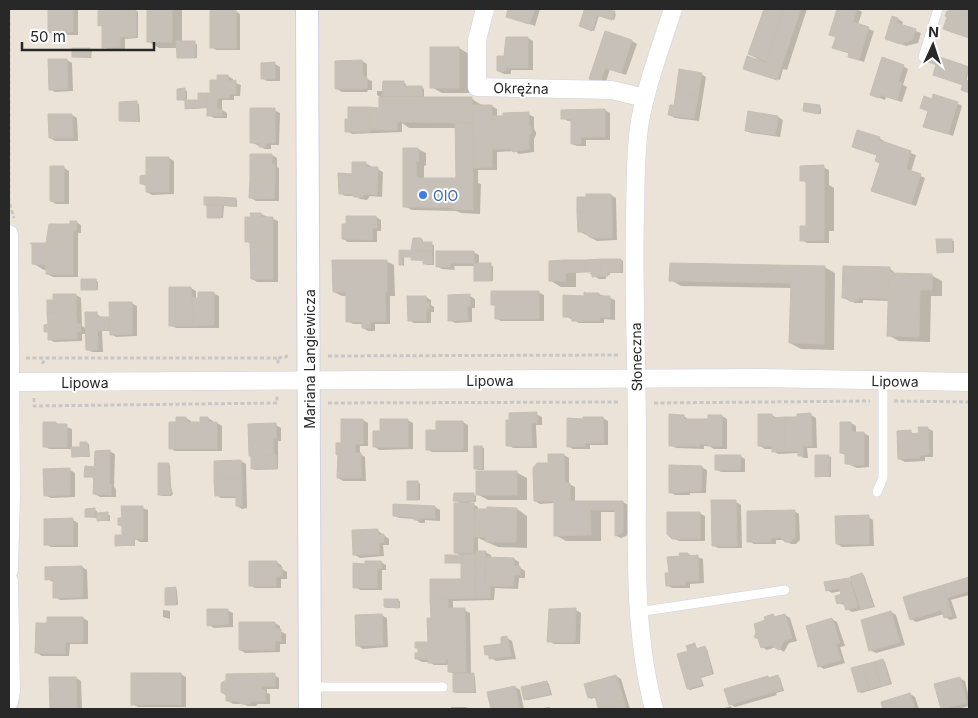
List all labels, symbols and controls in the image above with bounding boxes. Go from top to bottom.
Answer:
scale bar [22,20,155,52]
north arrow [908,20,958,70]
text: N [928,23,939,40]
text: 50 m [30,27,66,46]
street label: Okrężna [493,79,549,97]
place label: OIO [433,187,458,204]
marker: OIO [417,189,429,201]
street label: Mariana Langiewicza [301,289,318,429]
street label: Słoneczna [627,322,645,392]
street label: Lipowa [466,372,514,389]
street label: Lipowa [871,372,919,390]
street label: Lipowa [61,374,109,391]

